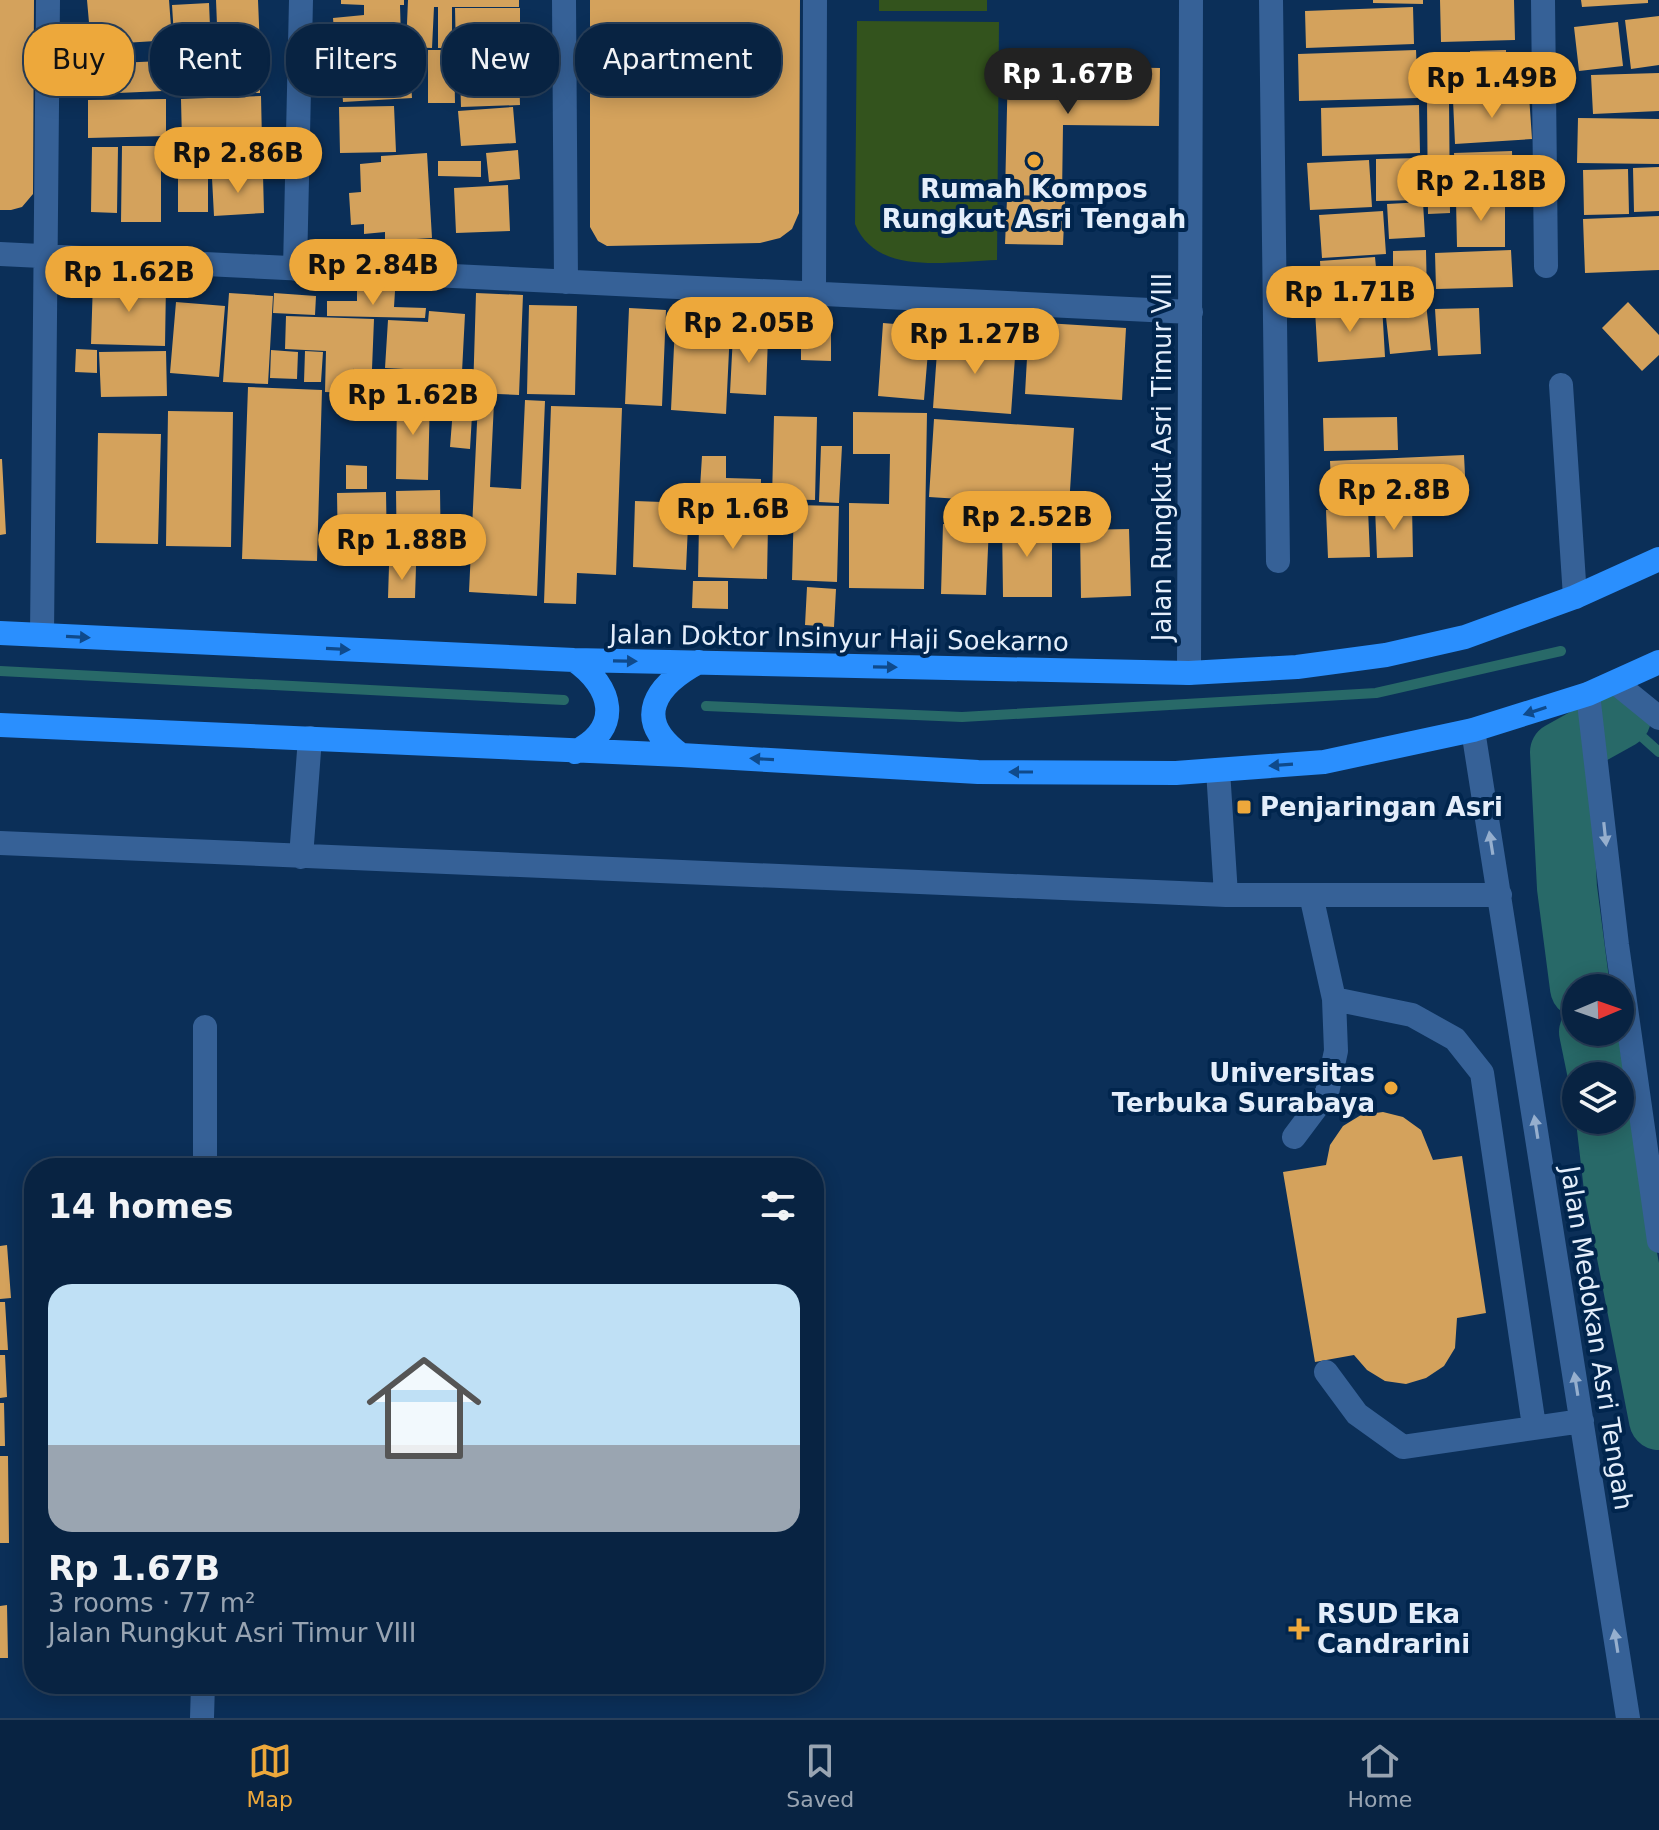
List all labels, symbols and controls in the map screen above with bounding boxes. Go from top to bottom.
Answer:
chip: Buy [24,24,134,96]
chip: Rent [150,24,270,96]
chip: Filters [286,24,426,96]
chip: New [442,24,559,96]
chip: Apartment [575,24,781,96]
pin: Rp 1.67B [985,48,1151,116]
pin: Rp 1.49B [1409,52,1575,120]
text: Rp 1.67B [1002,59,1134,89]
text: Rp 1.49B [1426,63,1558,93]
pin: Rp 2.86B [155,127,321,195]
text: Rp 2.86B [172,138,304,168]
marker: Rumah Kompos Rungkut Asri Tengah [1025,152,1043,170]
pin: Rp 2.18B [1398,155,1564,223]
text: Rp 2.18B [1415,166,1547,196]
place label: Rumah Kompos Rungkut Asri Tengah [882,174,1186,234]
pin: Rp 2.84B [290,239,456,307]
pin: Rp 1.62B [46,246,212,314]
text: Rp 2.84B [307,250,439,280]
text: Rp 1.62B [63,257,195,287]
pin: Rp 1.71B [1267,266,1433,334]
street label: Jalan Rungkut Asri Timur VIII [1147,273,1177,643]
text: Rp 1.71B [1284,277,1416,307]
pin: Rp 2.05B [666,297,832,365]
text: Rp 2.05B [683,308,815,338]
pin: Rp 1.27B [892,308,1058,376]
text: Rp 1.27B [909,319,1041,349]
pin: Rp 1.62B [330,369,496,437]
text: Rp 1.62B [347,380,479,410]
pin: Rp 2.8B [1320,464,1468,532]
text: Rp 2.8B [1337,475,1451,505]
pin: Rp 1.6B [659,483,807,551]
pin: Rp 2.52B [944,491,1110,559]
text: Rp 1.6B [676,494,790,524]
text: Rp 2.52B [961,502,1093,532]
pin: Rp 1.88B [319,514,485,582]
text: Rp 1.88B [336,525,468,555]
street label: Jalan Doktor Insinyur Haji Soekarno [607,619,1069,657]
one-way arrow [66,630,91,643]
one-way arrow [326,643,351,656]
one-way arrow [613,655,638,667]
one-way arrow [873,660,898,673]
one-way arrow [1522,705,1546,717]
one-way arrow [749,753,774,766]
one-way arrow [1268,759,1293,772]
one-way arrow [1008,766,1033,778]
place label: Penjaringan Asri [1260,792,1503,822]
marker: Penjaringan Asri [1235,798,1253,816]
one-way arrow [1598,822,1611,847]
one-way arrow [1485,830,1497,855]
north arrow [1562,974,1634,1046]
map controls [1562,974,1634,1134]
place label: Universitas Terbuka Surabaya [1112,1058,1375,1118]
button: layers [1562,1062,1634,1134]
marker: Universitas Terbuka Surabaya [1382,1079,1400,1097]
one-way arrow [1529,1114,1542,1139]
street label: Jalan Medokan Asri Tengah [1555,1162,1639,1512]
icon: filters [756,1184,800,1228]
text: 14 homes [48,1186,233,1226]
icon: home [352,1336,496,1480]
one-way arrow [1569,1371,1582,1396]
text: Rp 1.67B [48,1548,220,1588]
text: 3 rooms · 77 m² [48,1588,256,1618]
place label: RSUD Eka Candrarini [1317,1599,1470,1659]
text: Jalan Rungkut Asri Timur VIII [48,1618,416,1648]
marker: RSUD Eka Candrarini [1288,1618,1310,1640]
one-way arrow [1609,1628,1622,1653]
tab: Map [247,1739,293,1812]
tab: Saved [786,1739,854,1812]
tab: Home [1347,1739,1412,1812]

